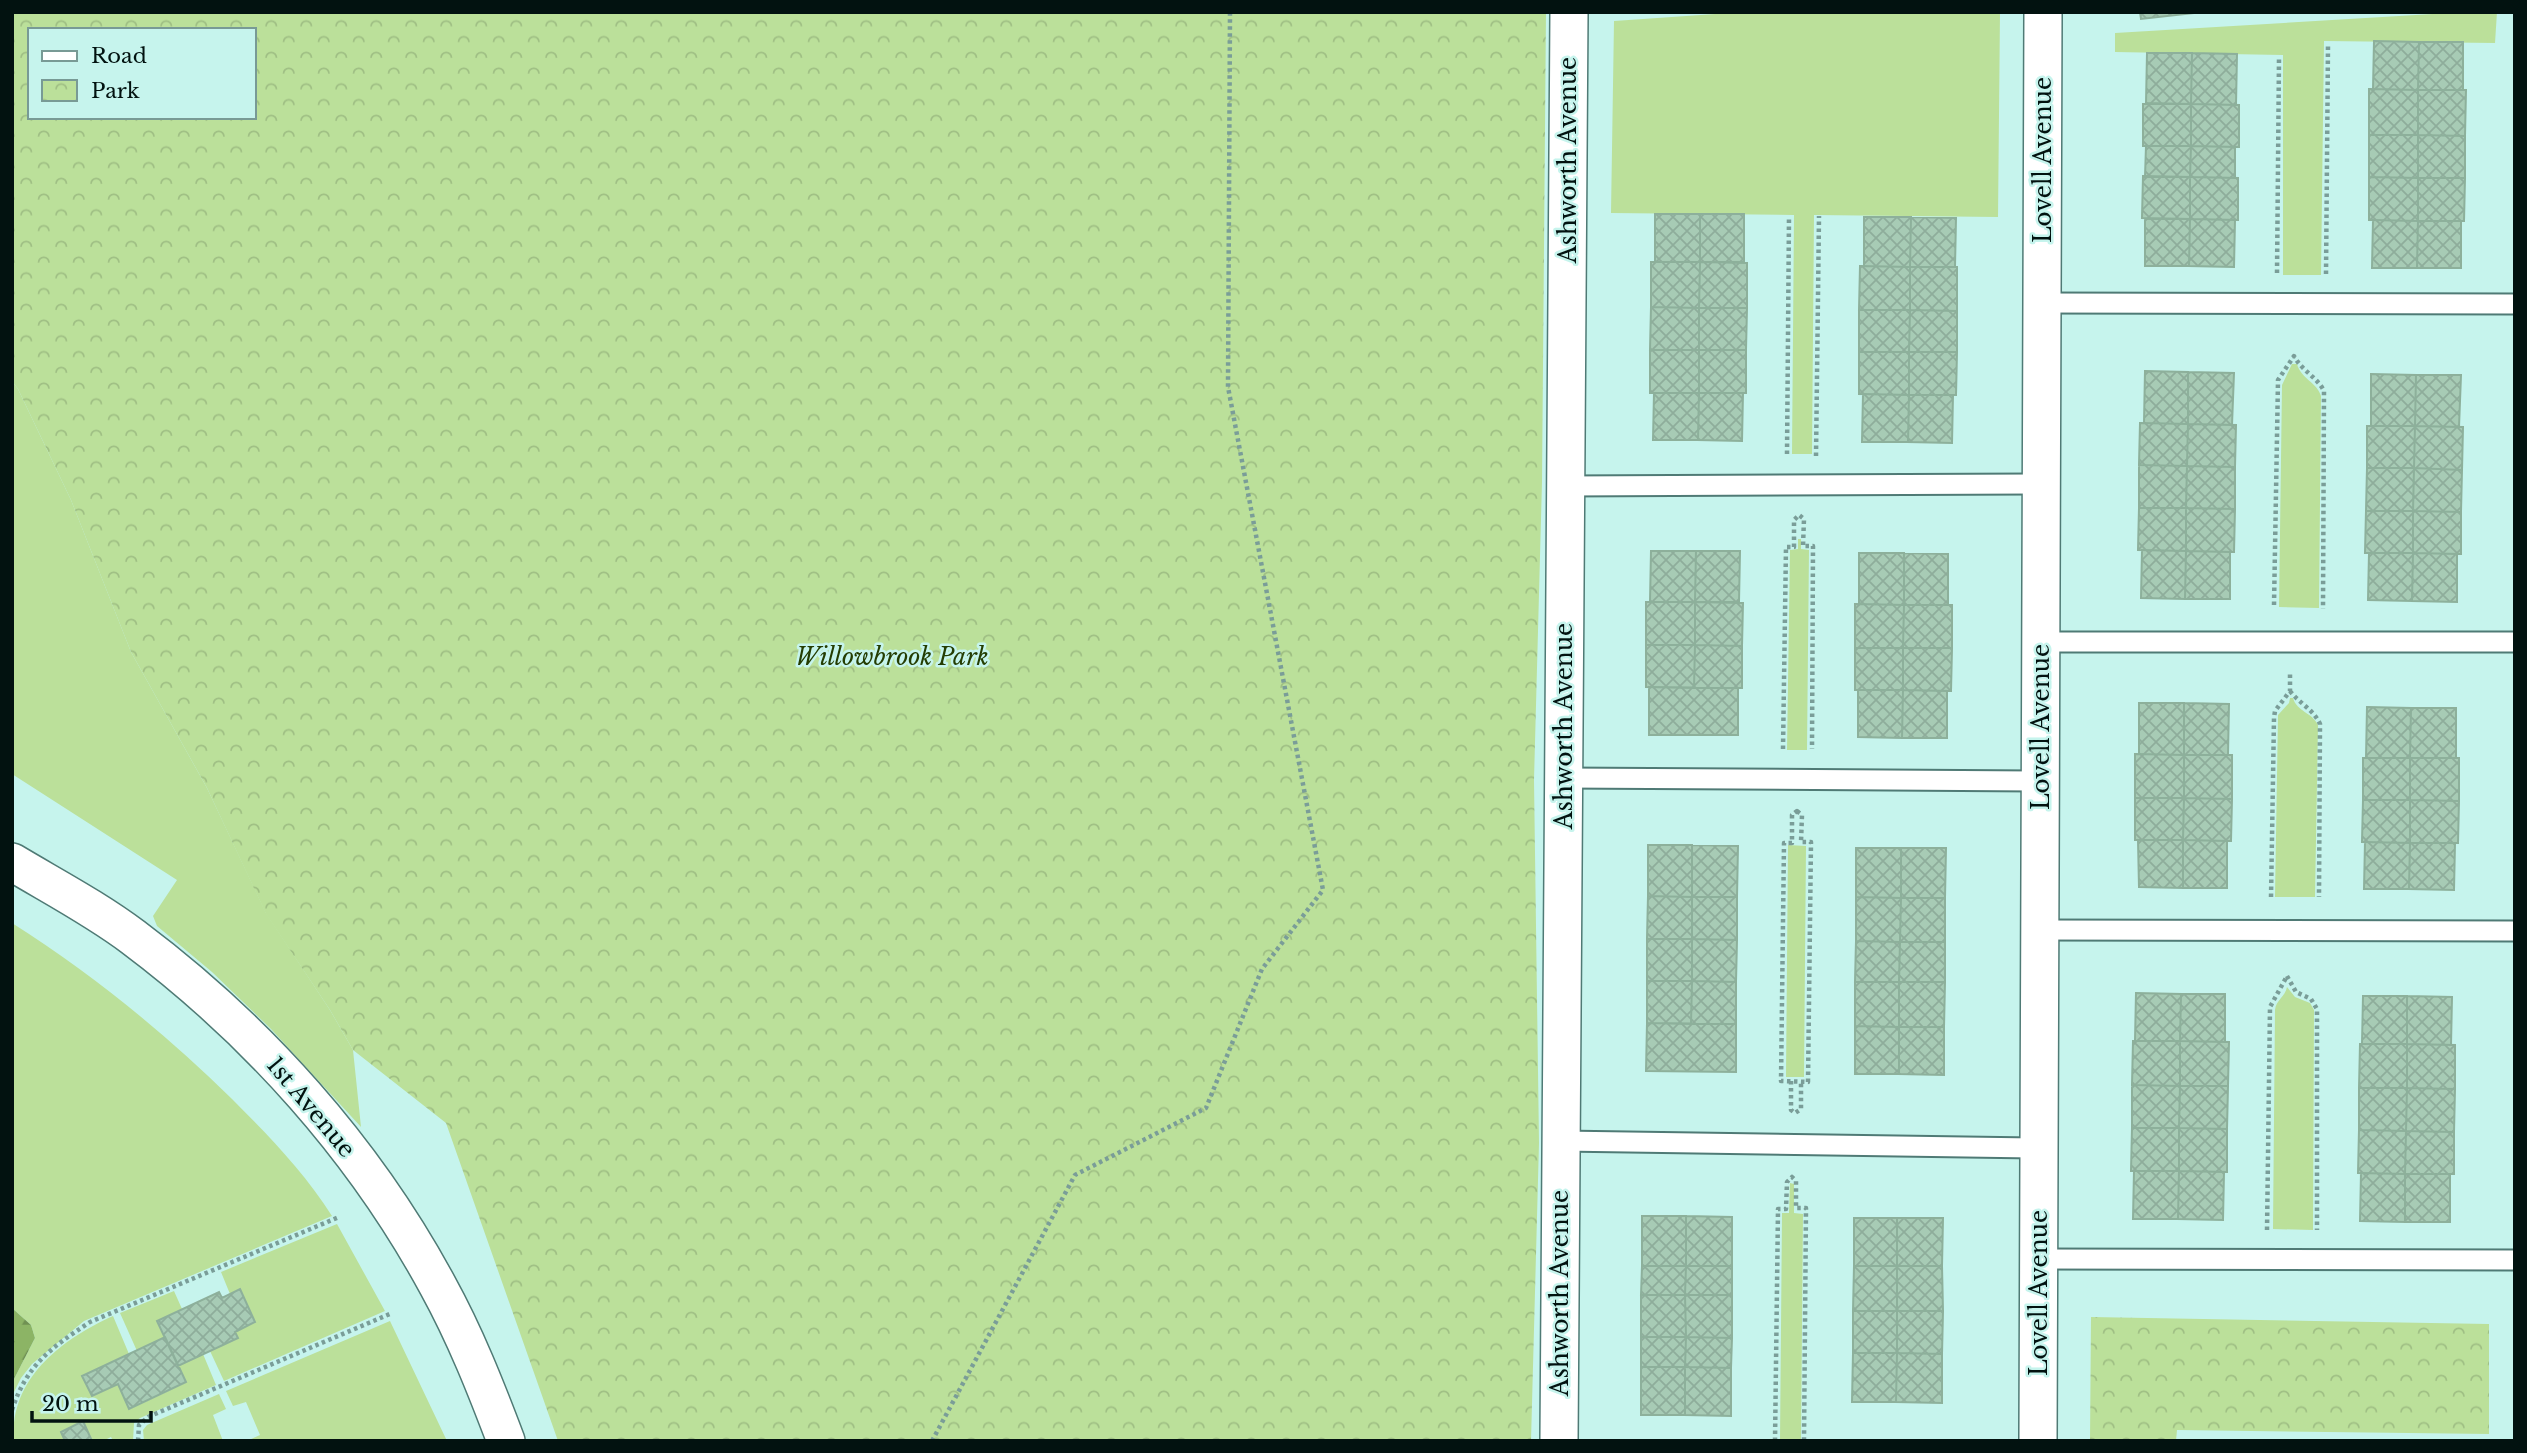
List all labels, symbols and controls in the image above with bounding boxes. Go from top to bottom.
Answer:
legend [28,28,256,119]
text: Road [91,43,147,69]
street label: Ashworth Avenue [1554,57,1582,264]
street label: Lovell Avenue [2029,77,2057,243]
text: Park [91,78,140,104]
street label: Ashworth Avenue [1550,623,1578,830]
park label: Willowbrook Park [796,643,989,671]
street label: Lovell Avenue [2027,644,2055,810]
street label: 1st Avenue [261,1051,361,1163]
street label: Ashworth Avenue [1546,1190,1574,1397]
street label: Lovell Avenue [2025,1210,2053,1376]
scale bar [32,1380,150,1424]
text: 20 m [42,1391,99,1417]

